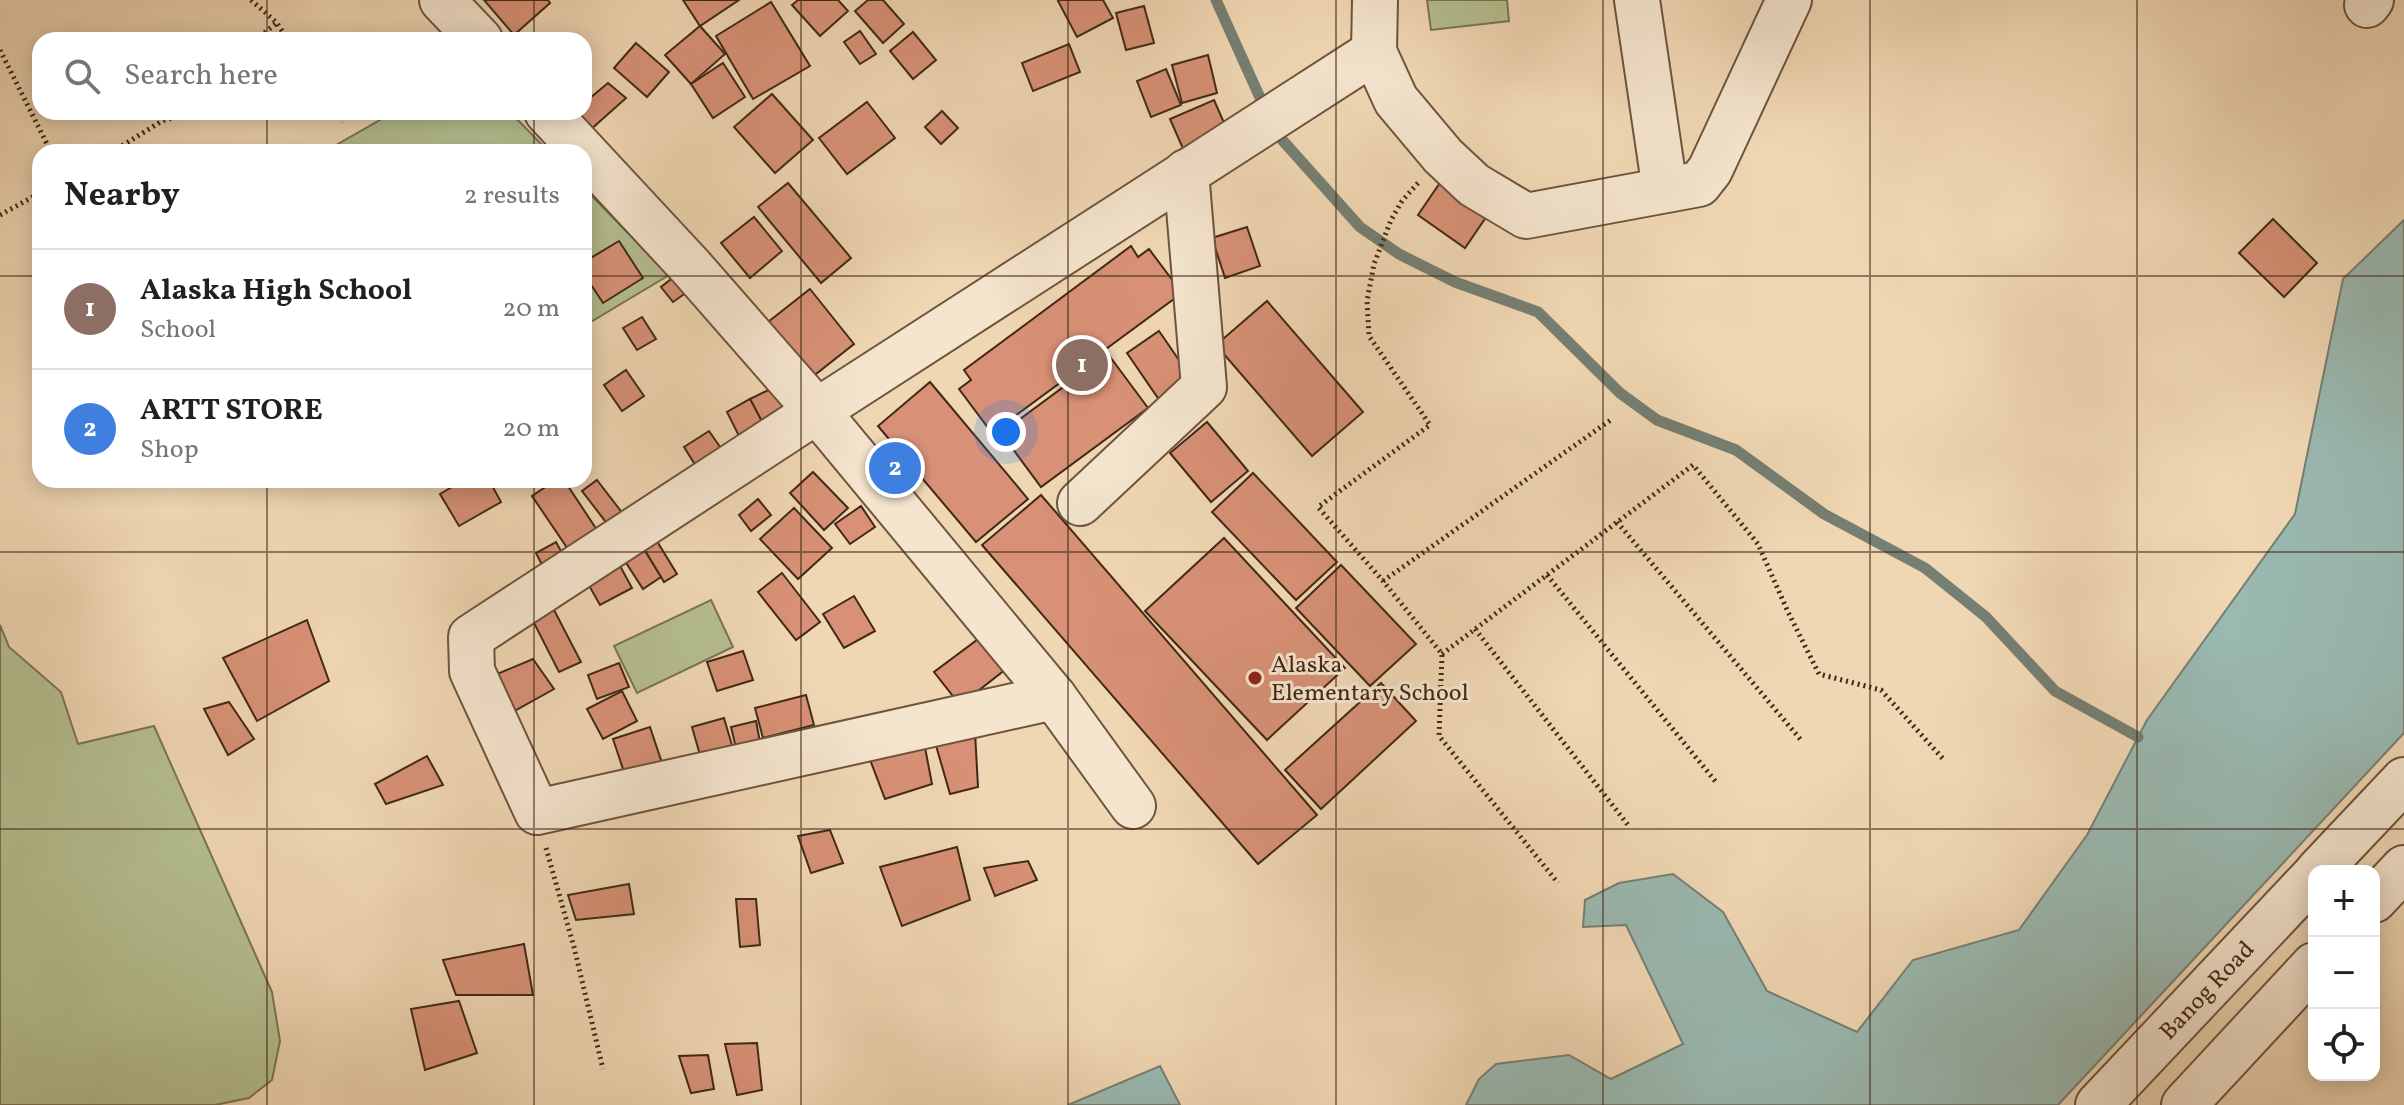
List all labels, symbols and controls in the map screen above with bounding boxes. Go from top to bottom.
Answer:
search box [32,32,592,120]
icon: search [60,54,104,98]
text: Search here [124,55,278,97]
text: Nearby [64,173,180,220]
text: 2 results [464,178,560,214]
text: Alaska High School [140,270,412,312]
text: 1 [85,291,95,327]
text: 20 m [502,291,560,327]
text: School [140,312,216,348]
pin: 1 [1056,335,1108,395]
text: ARTT STORE [140,390,323,432]
text: 2 [83,411,97,447]
text: 20 m [502,411,560,447]
your location [986,412,1026,452]
text: Shop [140,432,199,468]
pin: 2 [869,438,921,498]
place label: Alaska Elementary School [1271,649,1469,711]
marker: Alaska Elementary School [1246,669,1264,687]
map controls [2308,865,2380,1081]
button: + [2308,865,2380,937]
street label: Banog Road [2153,934,2263,1049]
button: − [2308,937,2380,1009]
button: locate [2308,1009,2380,1081]

